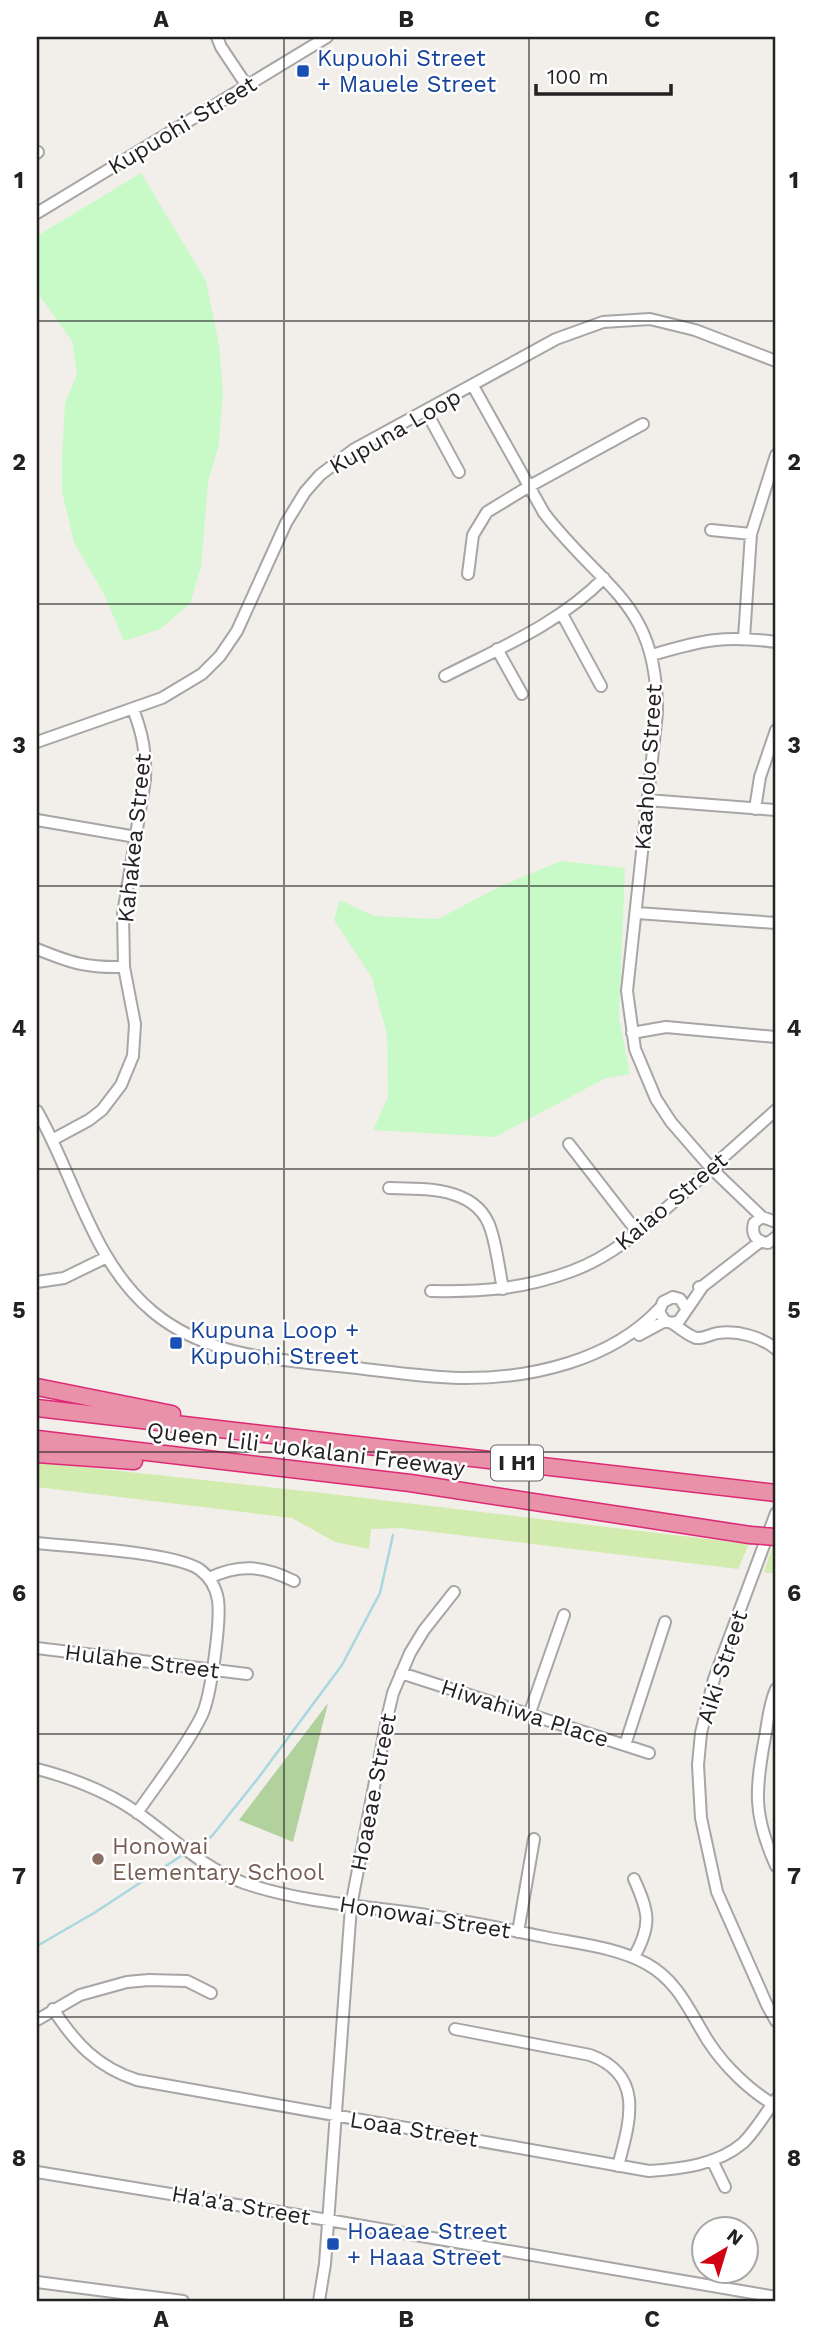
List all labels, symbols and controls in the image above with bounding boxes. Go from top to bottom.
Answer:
text: A [153,6,169,33]
text: B [398,6,414,33]
text: C [644,6,660,33]
place label: Kupuohi Street + Mauele Street [317,45,496,98]
scale bar [536,52,671,96]
marker: Kupuohi Street + Mauele Street [295,63,311,79]
text: 100 m [547,64,609,89]
street label: Kupuohi Street [103,70,262,180]
text: 1 [14,167,24,194]
text: 1 [789,167,799,194]
street label: Kupuna Loop [325,383,466,480]
text: 2 [12,449,26,476]
text: 2 [787,449,801,476]
street label: Kaaholo Street [629,683,668,851]
text: 3 [12,732,26,759]
text: 3 [787,732,801,759]
street label: Kahakea Street [112,751,157,924]
text: 4 [12,1015,27,1042]
text: 4 [787,1015,802,1042]
street label: Kaiao Street [610,1147,733,1256]
text: 5 [12,1297,26,1324]
text: 5 [787,1297,801,1324]
place label: Kupuna Loop + Kupuohi Street [190,1317,359,1370]
marker: Kupuna Loop + Kupuohi Street [168,1335,184,1351]
street label: Queen Liliʻuokalani Freeway [145,1417,467,1482]
road number: I H1 [491,1446,543,1480]
text: 6 [12,1580,26,1607]
text: 6 [787,1580,801,1607]
street label: Aiki Street [691,1607,754,1727]
street label: Hulahe Street [63,1639,221,1684]
street label: Hiwahiwa Place [438,1674,612,1753]
street label: Hoaeae Street [345,1711,402,1873]
place label: Honowai Elementary School [112,1833,324,1886]
marker: Honowai Elementary School [90,1851,106,1867]
text: 7 [12,1863,26,1890]
text: 7 [787,1863,801,1890]
street label: Honowai Street [337,1891,513,1944]
street label: Loaa Street [348,2106,480,2153]
text: 8 [12,2145,26,2172]
text: 8 [787,2145,801,2172]
street label: Ha'a'a Street [169,2180,313,2231]
north arrow [690,2216,760,2286]
place label: Hoaeae Street + Haaa Street [347,2218,508,2271]
text: N [723,2224,748,2250]
marker: Hoaeae Street + Haaa Street [325,2236,341,2252]
text: A [153,2306,169,2333]
text: B [398,2306,414,2333]
text: C [644,2306,660,2333]

